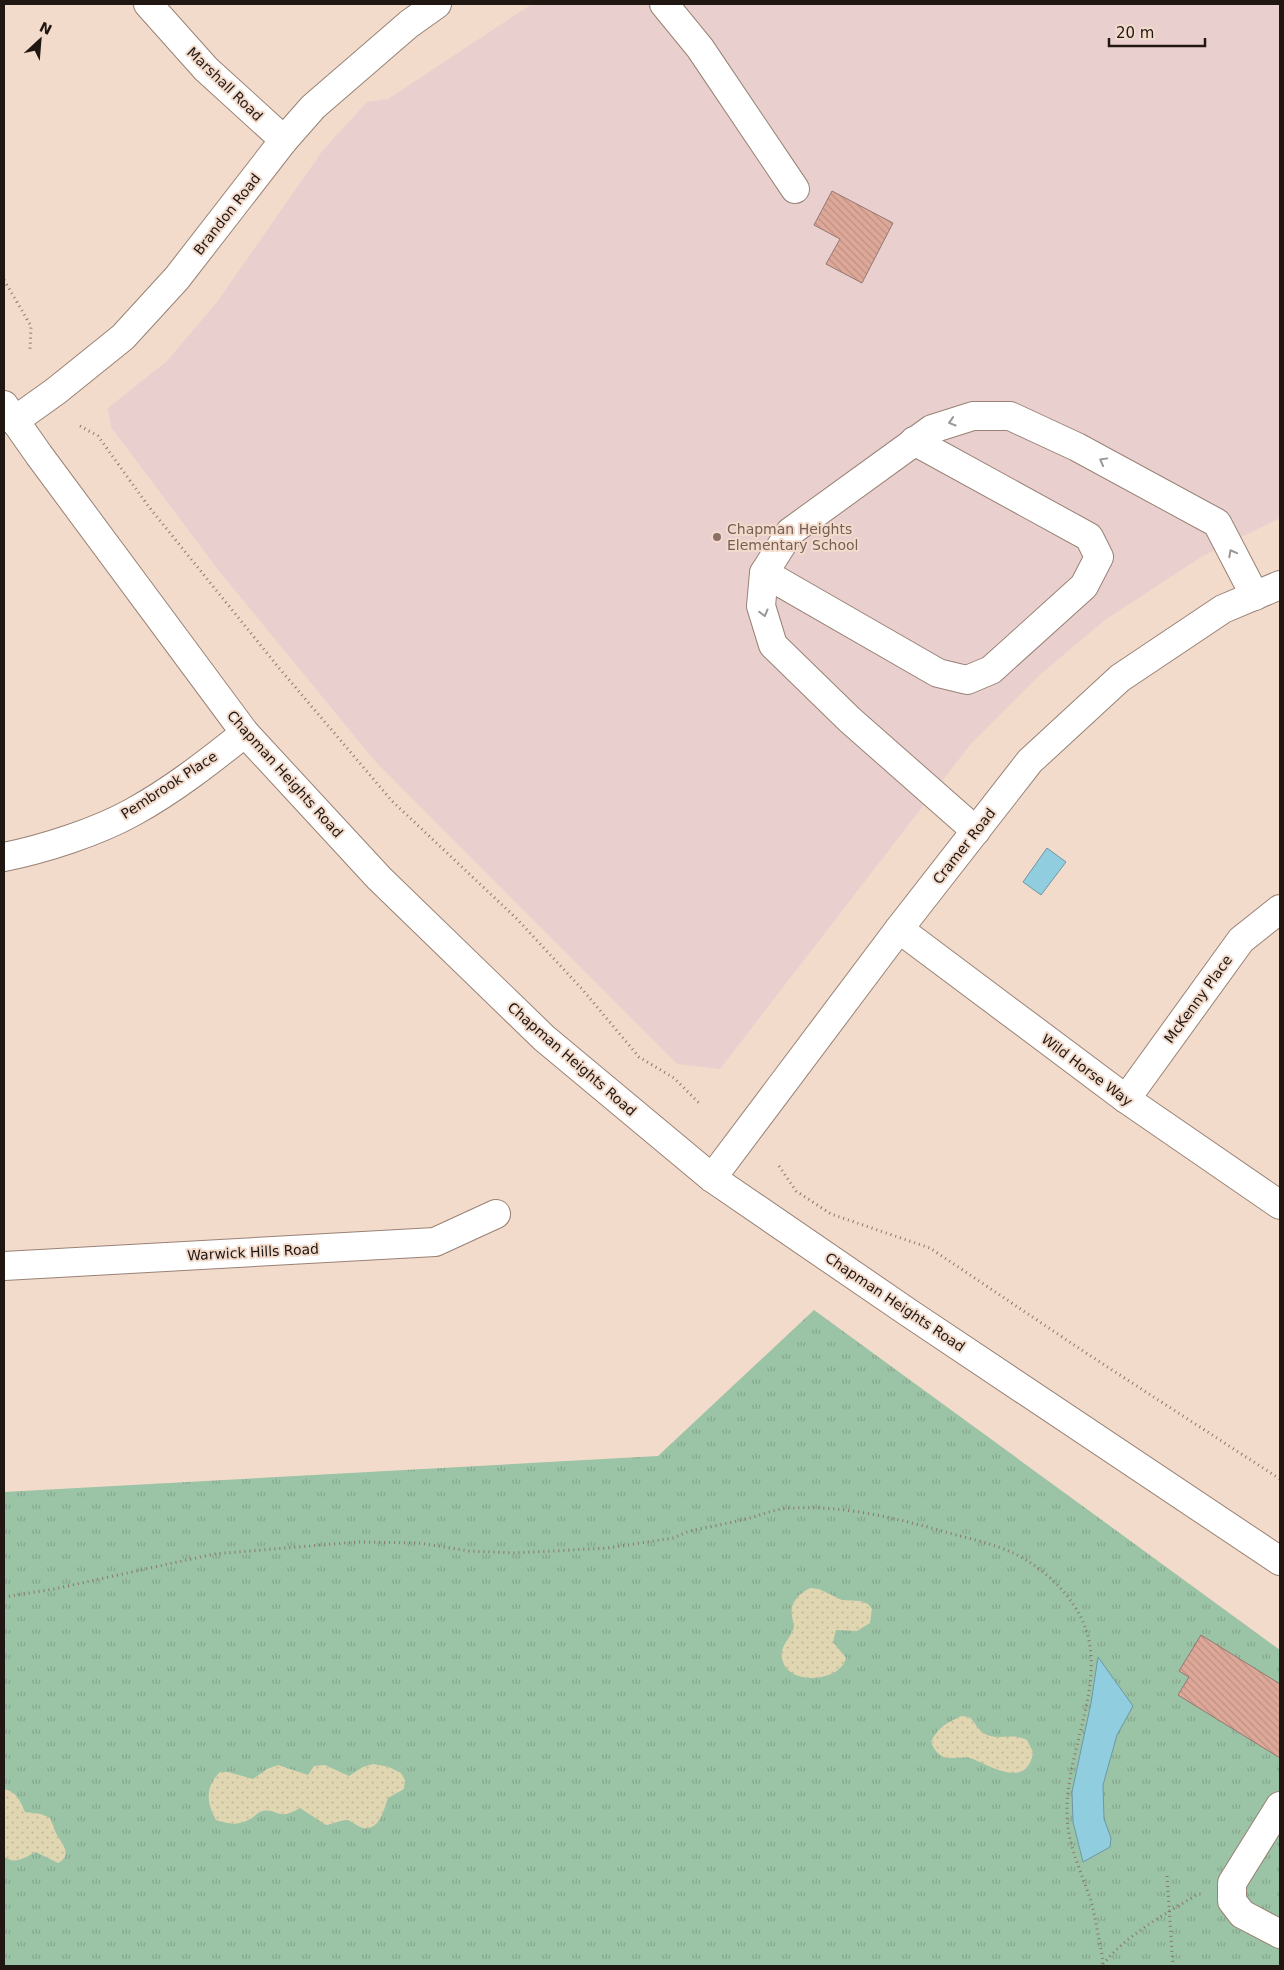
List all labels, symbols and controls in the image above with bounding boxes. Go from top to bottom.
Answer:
north arrow [15,15,65,65]
scale bar [1109,15,1205,47]
text: N [37,19,54,38]
text: 20 m [1116,24,1154,42]
street label: Marshall Road [184,44,266,124]
street label: Brandon Road [190,170,264,258]
one-way arrow [948,417,957,427]
one-way arrow [1100,457,1109,467]
place label: Chapman Heights Elementary School [727,521,859,553]
marker: Chapman Heights Elementary School [711,531,723,543]
one-way arrow [1229,549,1239,558]
one-way arrow [758,608,768,616]
street label: Chapman Heights Road [224,707,346,841]
street label: Pembrook Place [118,748,220,822]
street label: Cramer Road [929,805,999,887]
street label: McKenny Place [1161,952,1235,1046]
street label: Chapman Heights Road [505,999,639,1119]
street label: Wild Horse Way [1038,1031,1136,1109]
street label: Warwick Hills Road [187,1241,319,1263]
street label: Chapman Heights Road [822,1249,968,1355]

